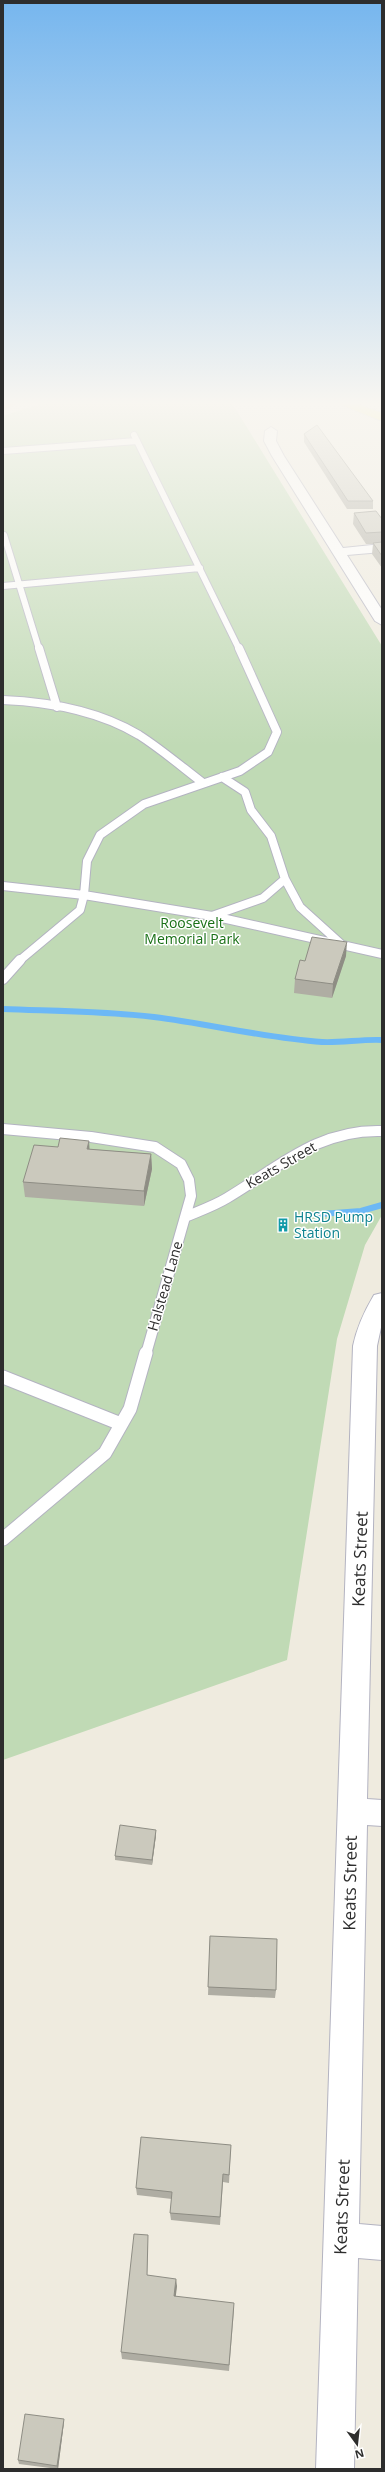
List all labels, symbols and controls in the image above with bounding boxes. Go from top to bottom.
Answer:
park label: Roosevelt Memorial Park [144,913,240,948]
street label: Keats Street [242,1137,320,1192]
place label: HRSD Pump Station [294,1207,373,1242]
building icon: HRSD Pump Station [275,1217,291,1233]
street label: Halstead Lane [143,1239,186,1333]
street label: Keats Street [346,1511,373,1607]
street label: Keats Street [337,1835,362,1931]
street label: Keats Street [328,2159,355,2255]
north arrow [337,2424,377,2464]
text: N [353,2446,366,2463]

